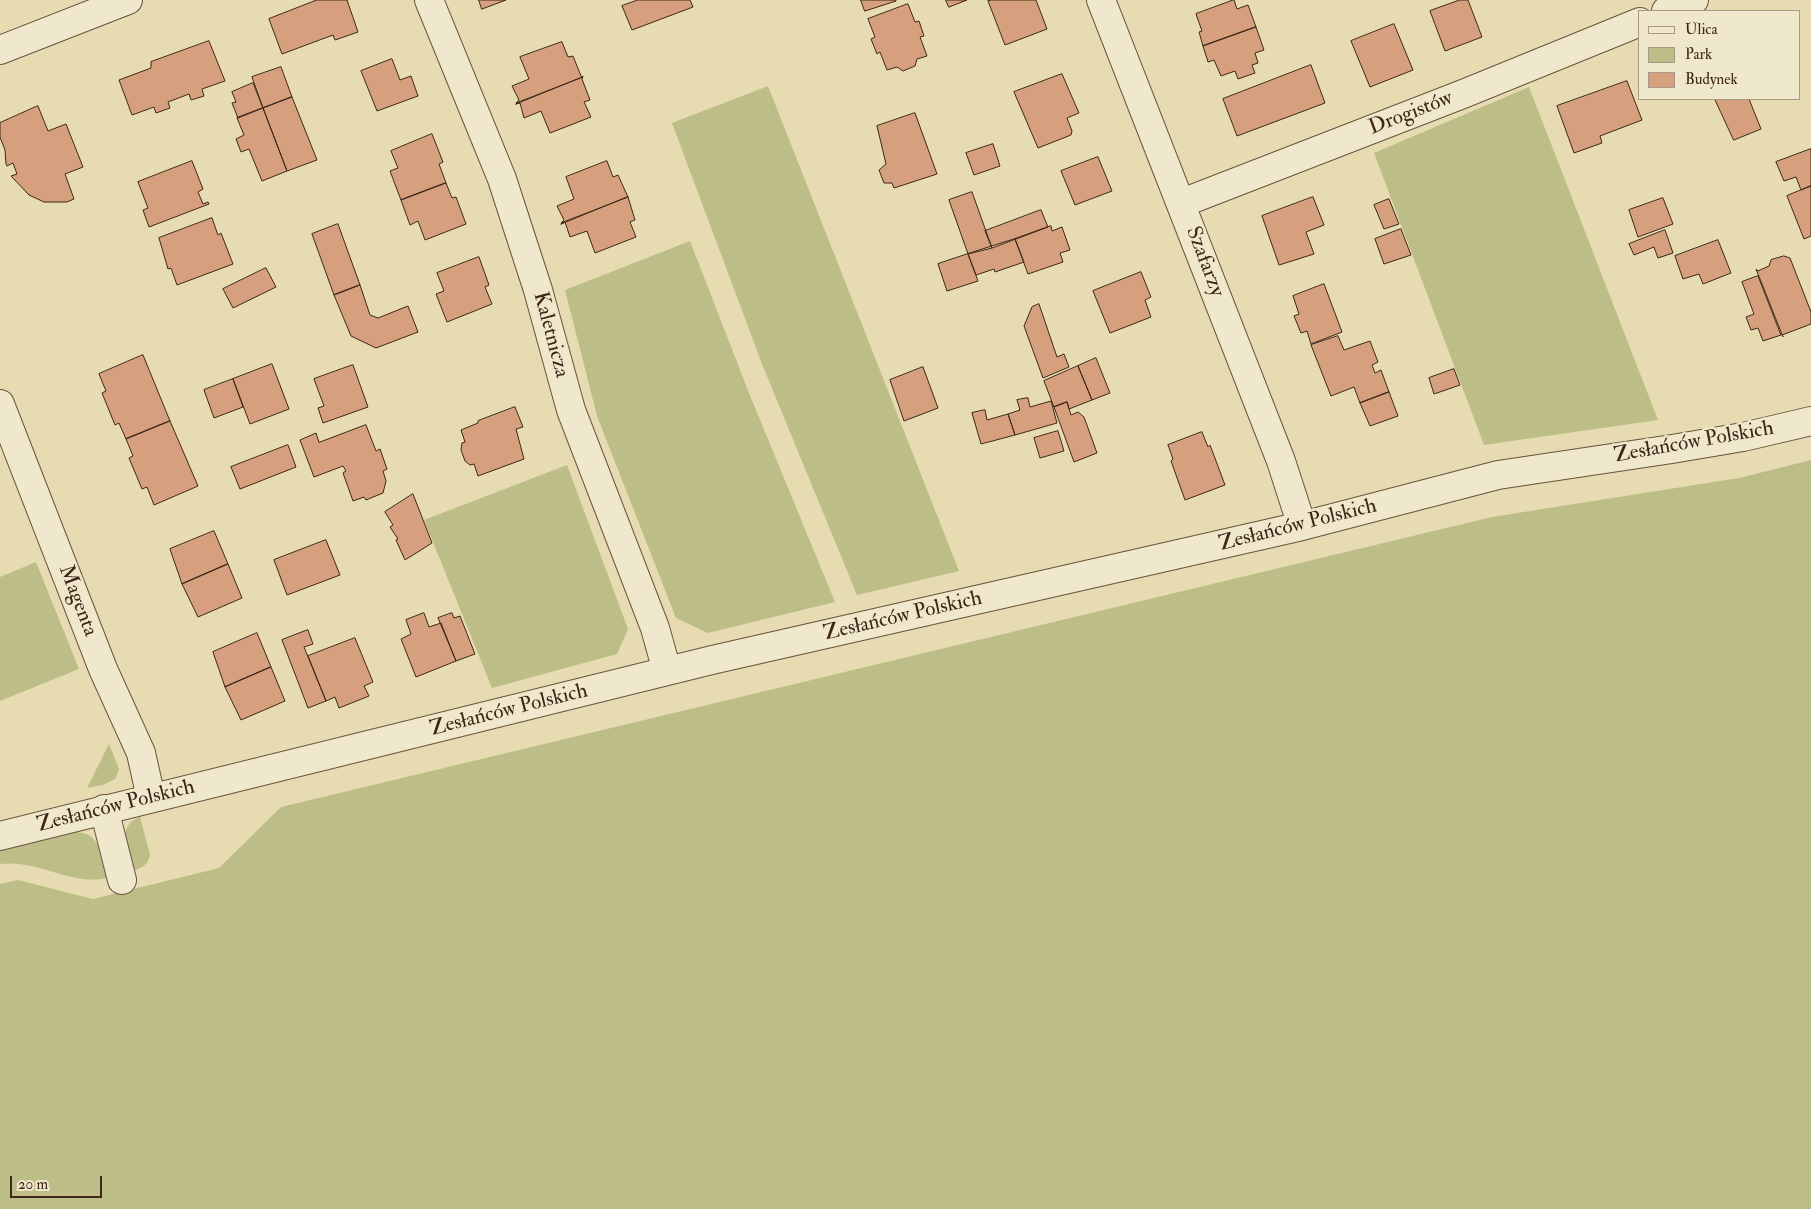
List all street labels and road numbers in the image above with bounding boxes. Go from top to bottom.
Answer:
street label: Drogistów [1366,87,1456,141]
street label: Szafarzy [1179,223,1229,301]
street label: Kaletnicza [526,289,574,381]
street label: Zesłańców Polskich [1612,417,1776,469]
street label: Zesłańców Polskich [1217,494,1379,558]
street label: Magenta [52,562,102,640]
street label: Zesłańców Polskich [821,587,985,647]
street label: Zesłańców Polskich [428,679,590,743]
street label: Zesłańców Polskich [35,775,197,839]

